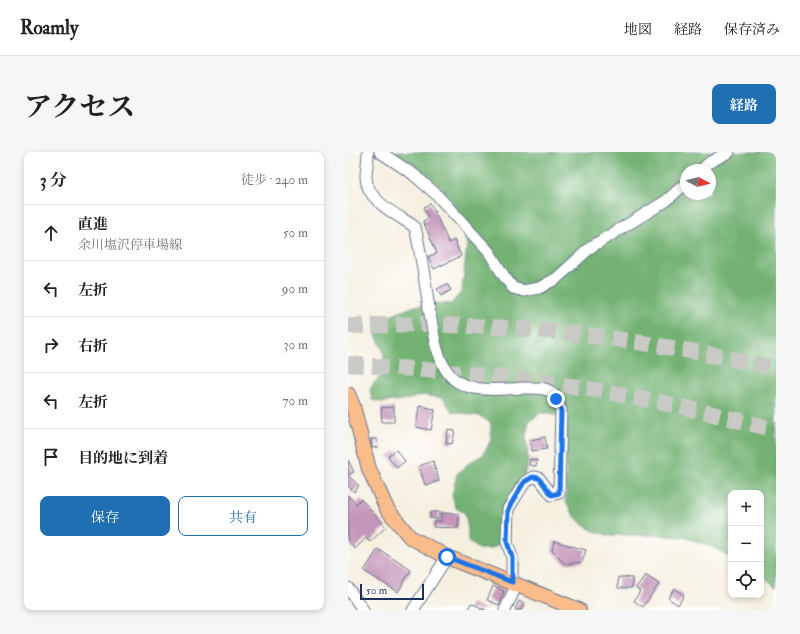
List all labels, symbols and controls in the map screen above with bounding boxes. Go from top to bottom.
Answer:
text: Roamly [20,16,78,40]
text: 地図 [624,21,652,38]
text: 経路 [674,21,702,38]
text: 保存済み [724,21,780,38]
button: 経路 [712,84,776,124]
text: アクセス [24,90,135,125]
north arrow [680,164,716,200]
text: 3 分 [40,170,67,191]
text: 徒歩 · 240 m [241,172,308,188]
text: 直進 [78,215,108,234]
icon: ahead [40,222,62,244]
text: 50 m [283,225,308,241]
text: 余川塩沢停車場線 [78,237,182,253]
icon: left [40,278,62,300]
text: 左折 [78,281,108,300]
text: 90 m [282,281,308,297]
icon: right [40,334,62,356]
text: 右折 [78,337,108,356]
text: 30 m [284,337,308,353]
icon: left [40,390,62,412]
route end [547,390,565,408]
text: 左折 [78,393,108,412]
text: 70 m [283,393,308,409]
icon: arrive [40,446,62,468]
text: 目的地に到着 [78,449,168,468]
map controls [728,490,764,598]
button: + [728,490,764,526]
button: 保存 [40,496,170,536]
button: 共有 [178,496,308,536]
button: − [728,526,764,562]
route start [438,548,456,566]
button: locate [728,562,764,598]
scale bar [360,582,424,601]
text: 50 m [366,584,387,597]

